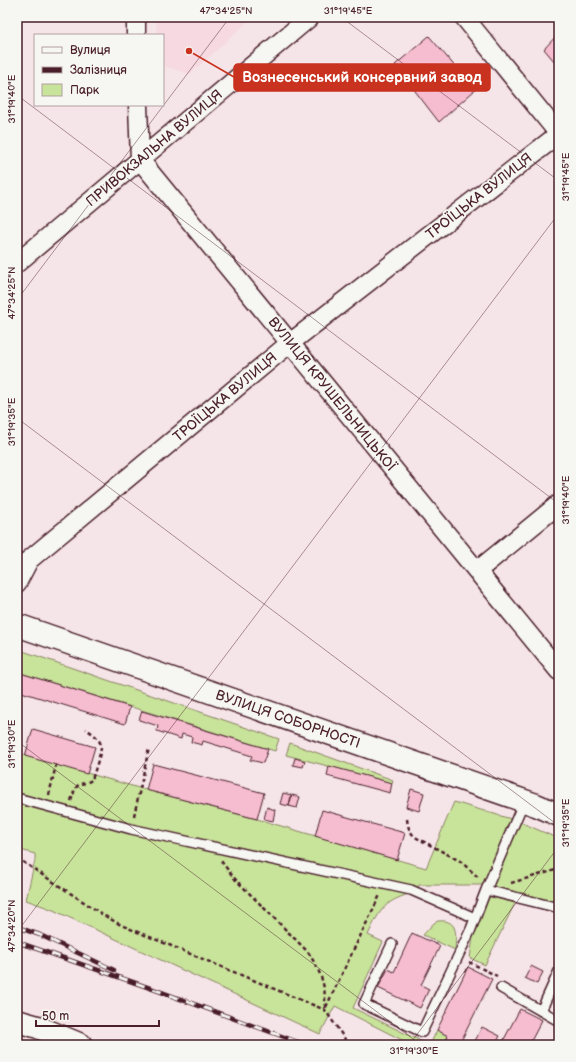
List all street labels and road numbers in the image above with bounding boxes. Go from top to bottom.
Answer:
street label: ПРИВОКЗАЛЬНА ВУЛИЦЯ [82,86,226,210]
street label: ТРОЇЦЬКА ВУЛИЦЯ [422,149,536,243]
street label: ВУЛИЦЯ КРУШЕЛЬНИЦЬКОЇ [265,314,400,475]
street label: ТРОЇЦЬКА ВУЛИЦЯ [170,349,280,445]
street label: ВУЛИЦЯ СОБОРНОСТІ [213,686,363,752]

